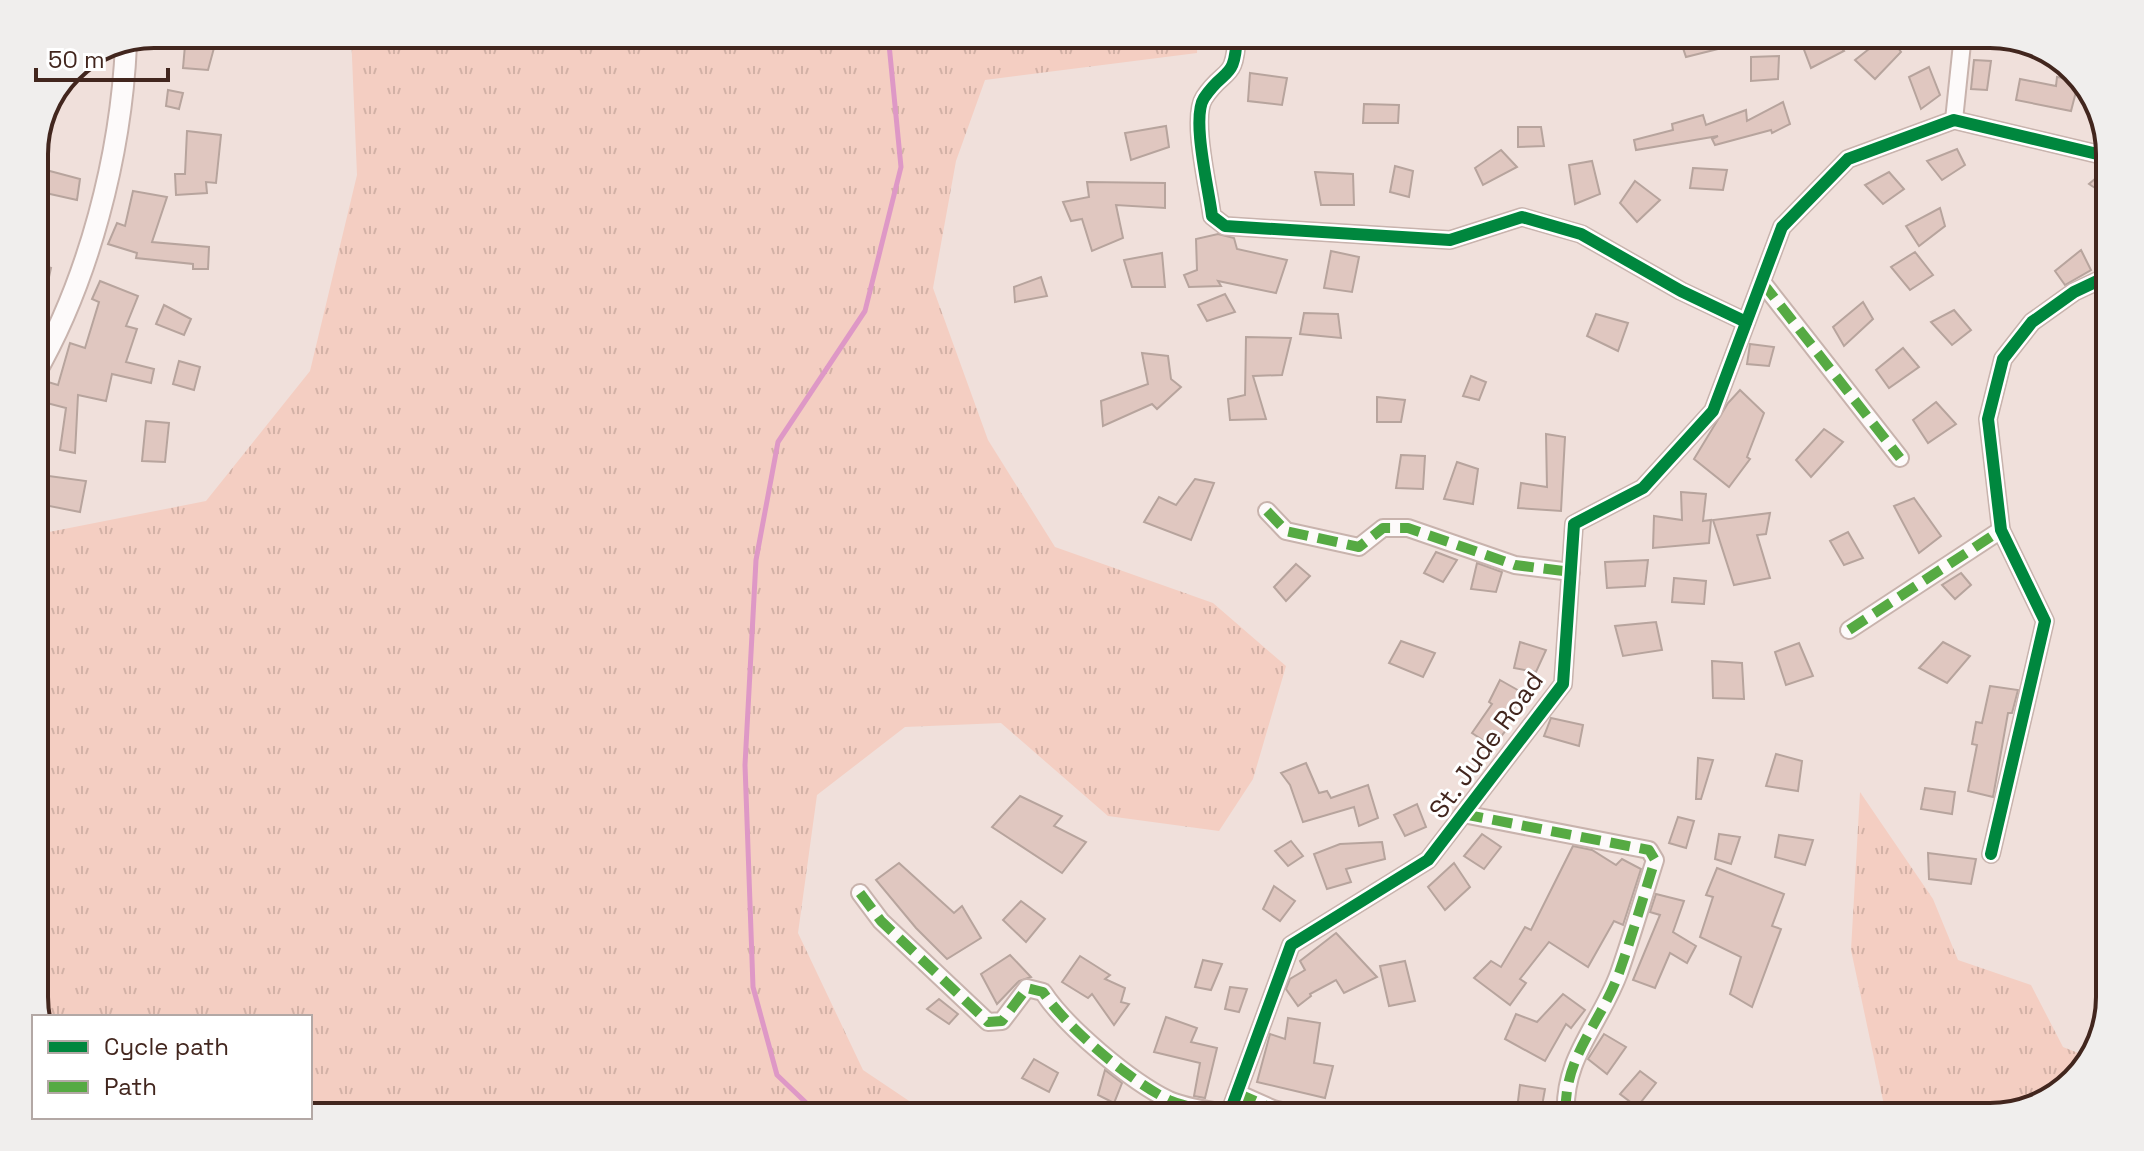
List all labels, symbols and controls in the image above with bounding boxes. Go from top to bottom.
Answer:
scale bar [36,32,168,82]
text: 50 m [48,44,105,75]
street label: St. Jude Road [1421,665,1551,825]
legend [32,1015,312,1119]
text: Cycle path [104,1031,229,1062]
text: Path [104,1071,157,1102]

